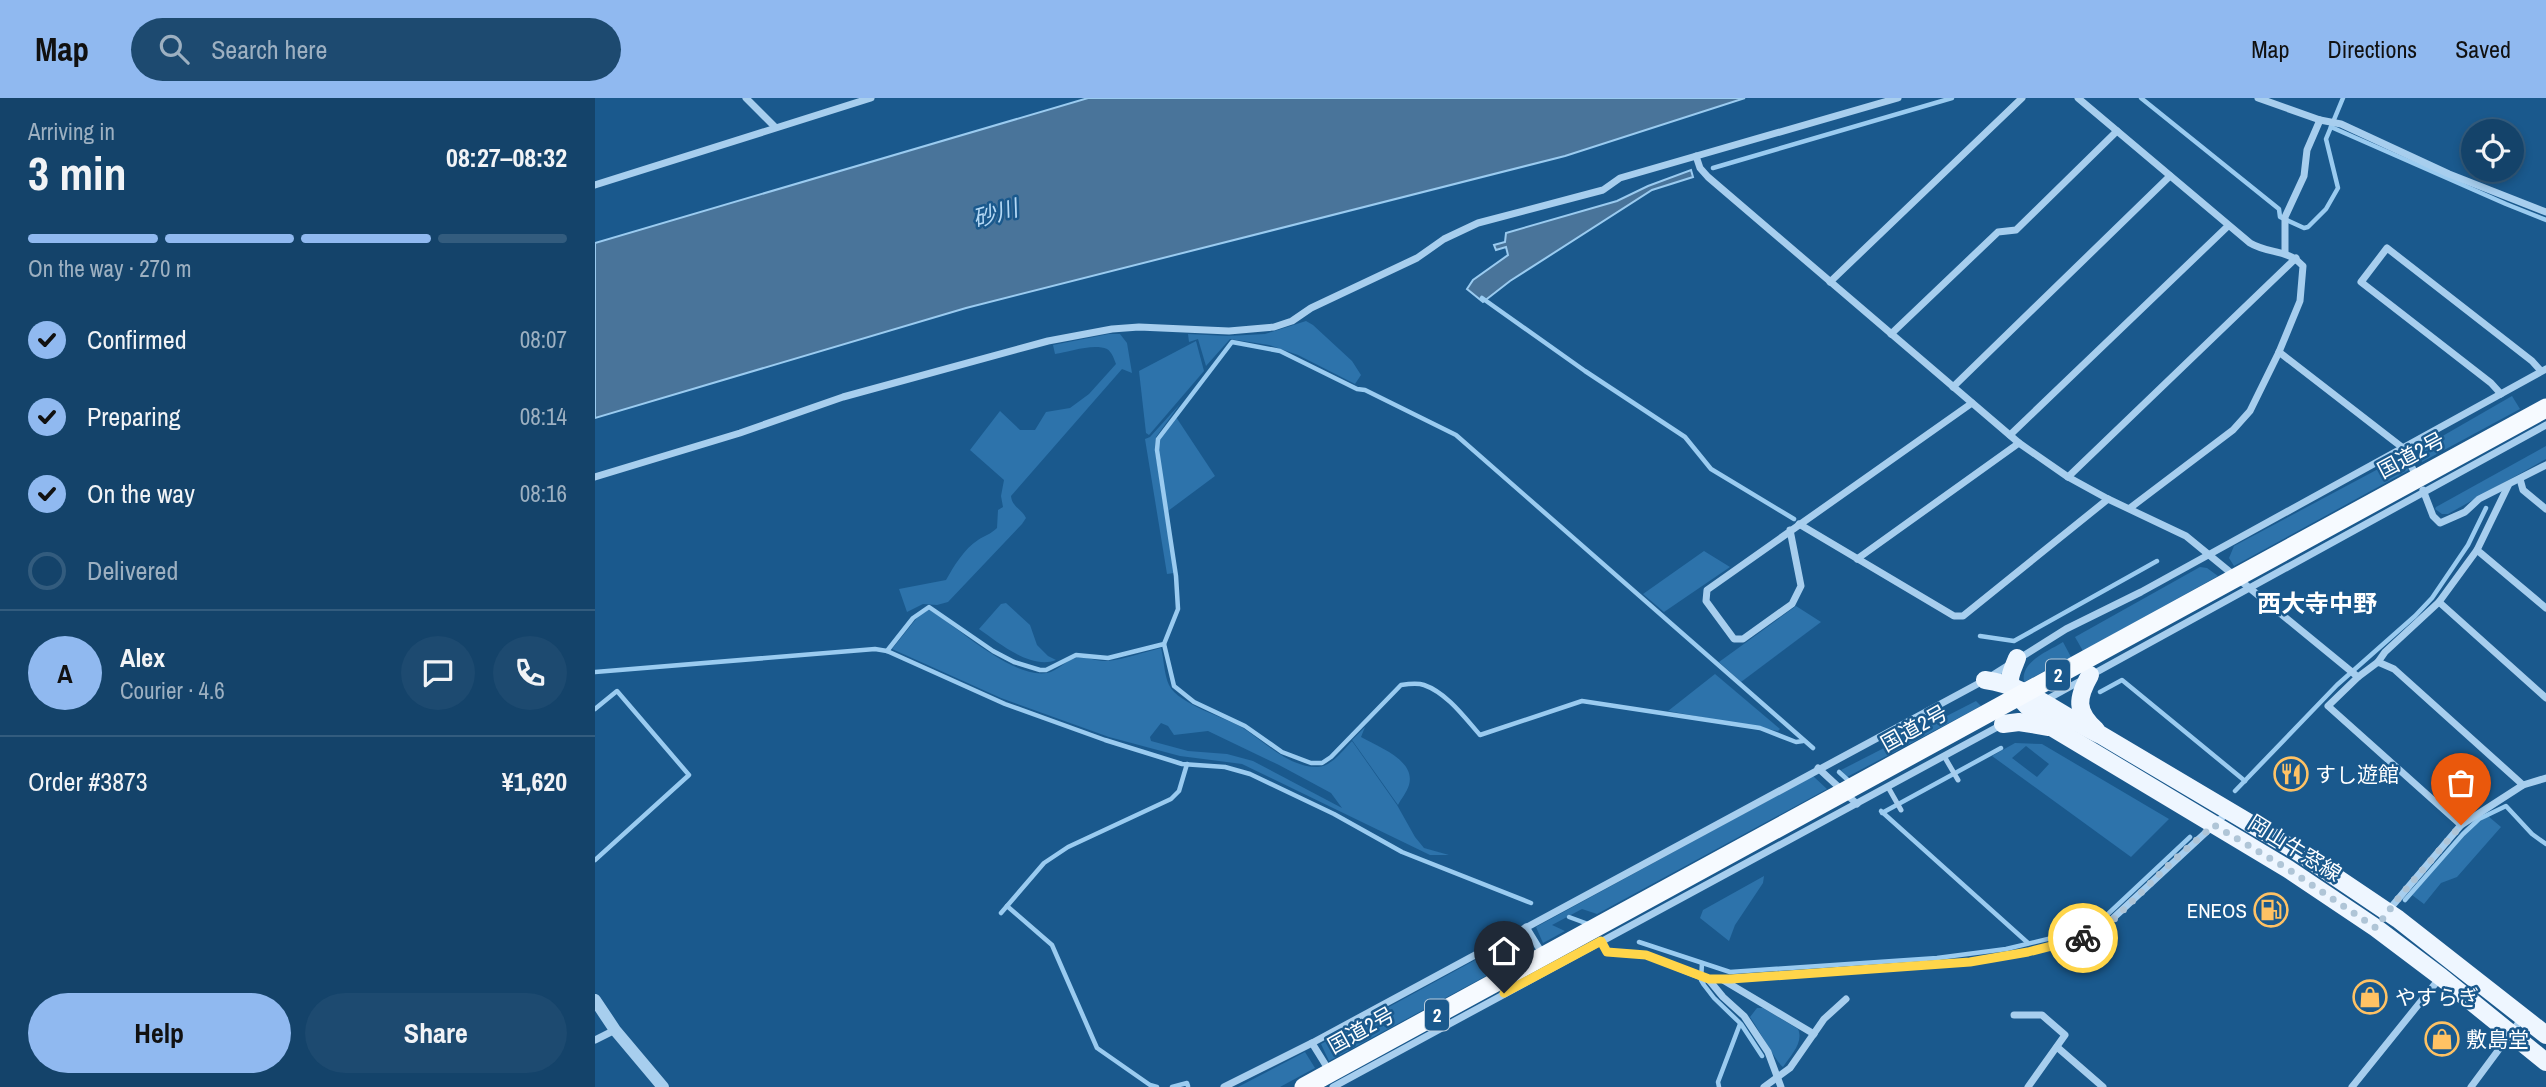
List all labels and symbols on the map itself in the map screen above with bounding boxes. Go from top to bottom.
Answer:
water label: 砂川 [969,191,1024,234]
street label: 国道2号 [2372,425,2450,485]
district label: 西大寺中野 [2257,587,2377,619]
road number: 2 [2046,660,2070,690]
street label: 国道2号 [1875,698,1953,758]
pin [2431,753,2491,825]
restaurant icon: すし遊館 [2272,755,2310,793]
place label: すし遊館 [2315,760,2399,789]
street label: 岡山牛窓線 [2243,808,2347,888]
fuel station icon: ENEOS [2252,891,2290,929]
place label: ENEOS [2187,896,2247,925]
courier [2048,903,2118,973]
pin [1474,921,1534,993]
shop icon: やすらぎ [2351,978,2389,1016]
place label: やすらぎ [2395,983,2479,1012]
street label: 国道2号 [1322,1000,1400,1060]
road number: 2 [1425,1000,1449,1030]
shop icon: 敷島堂 [2423,1020,2461,1058]
place label: 敷島堂 [2466,1025,2529,1054]

